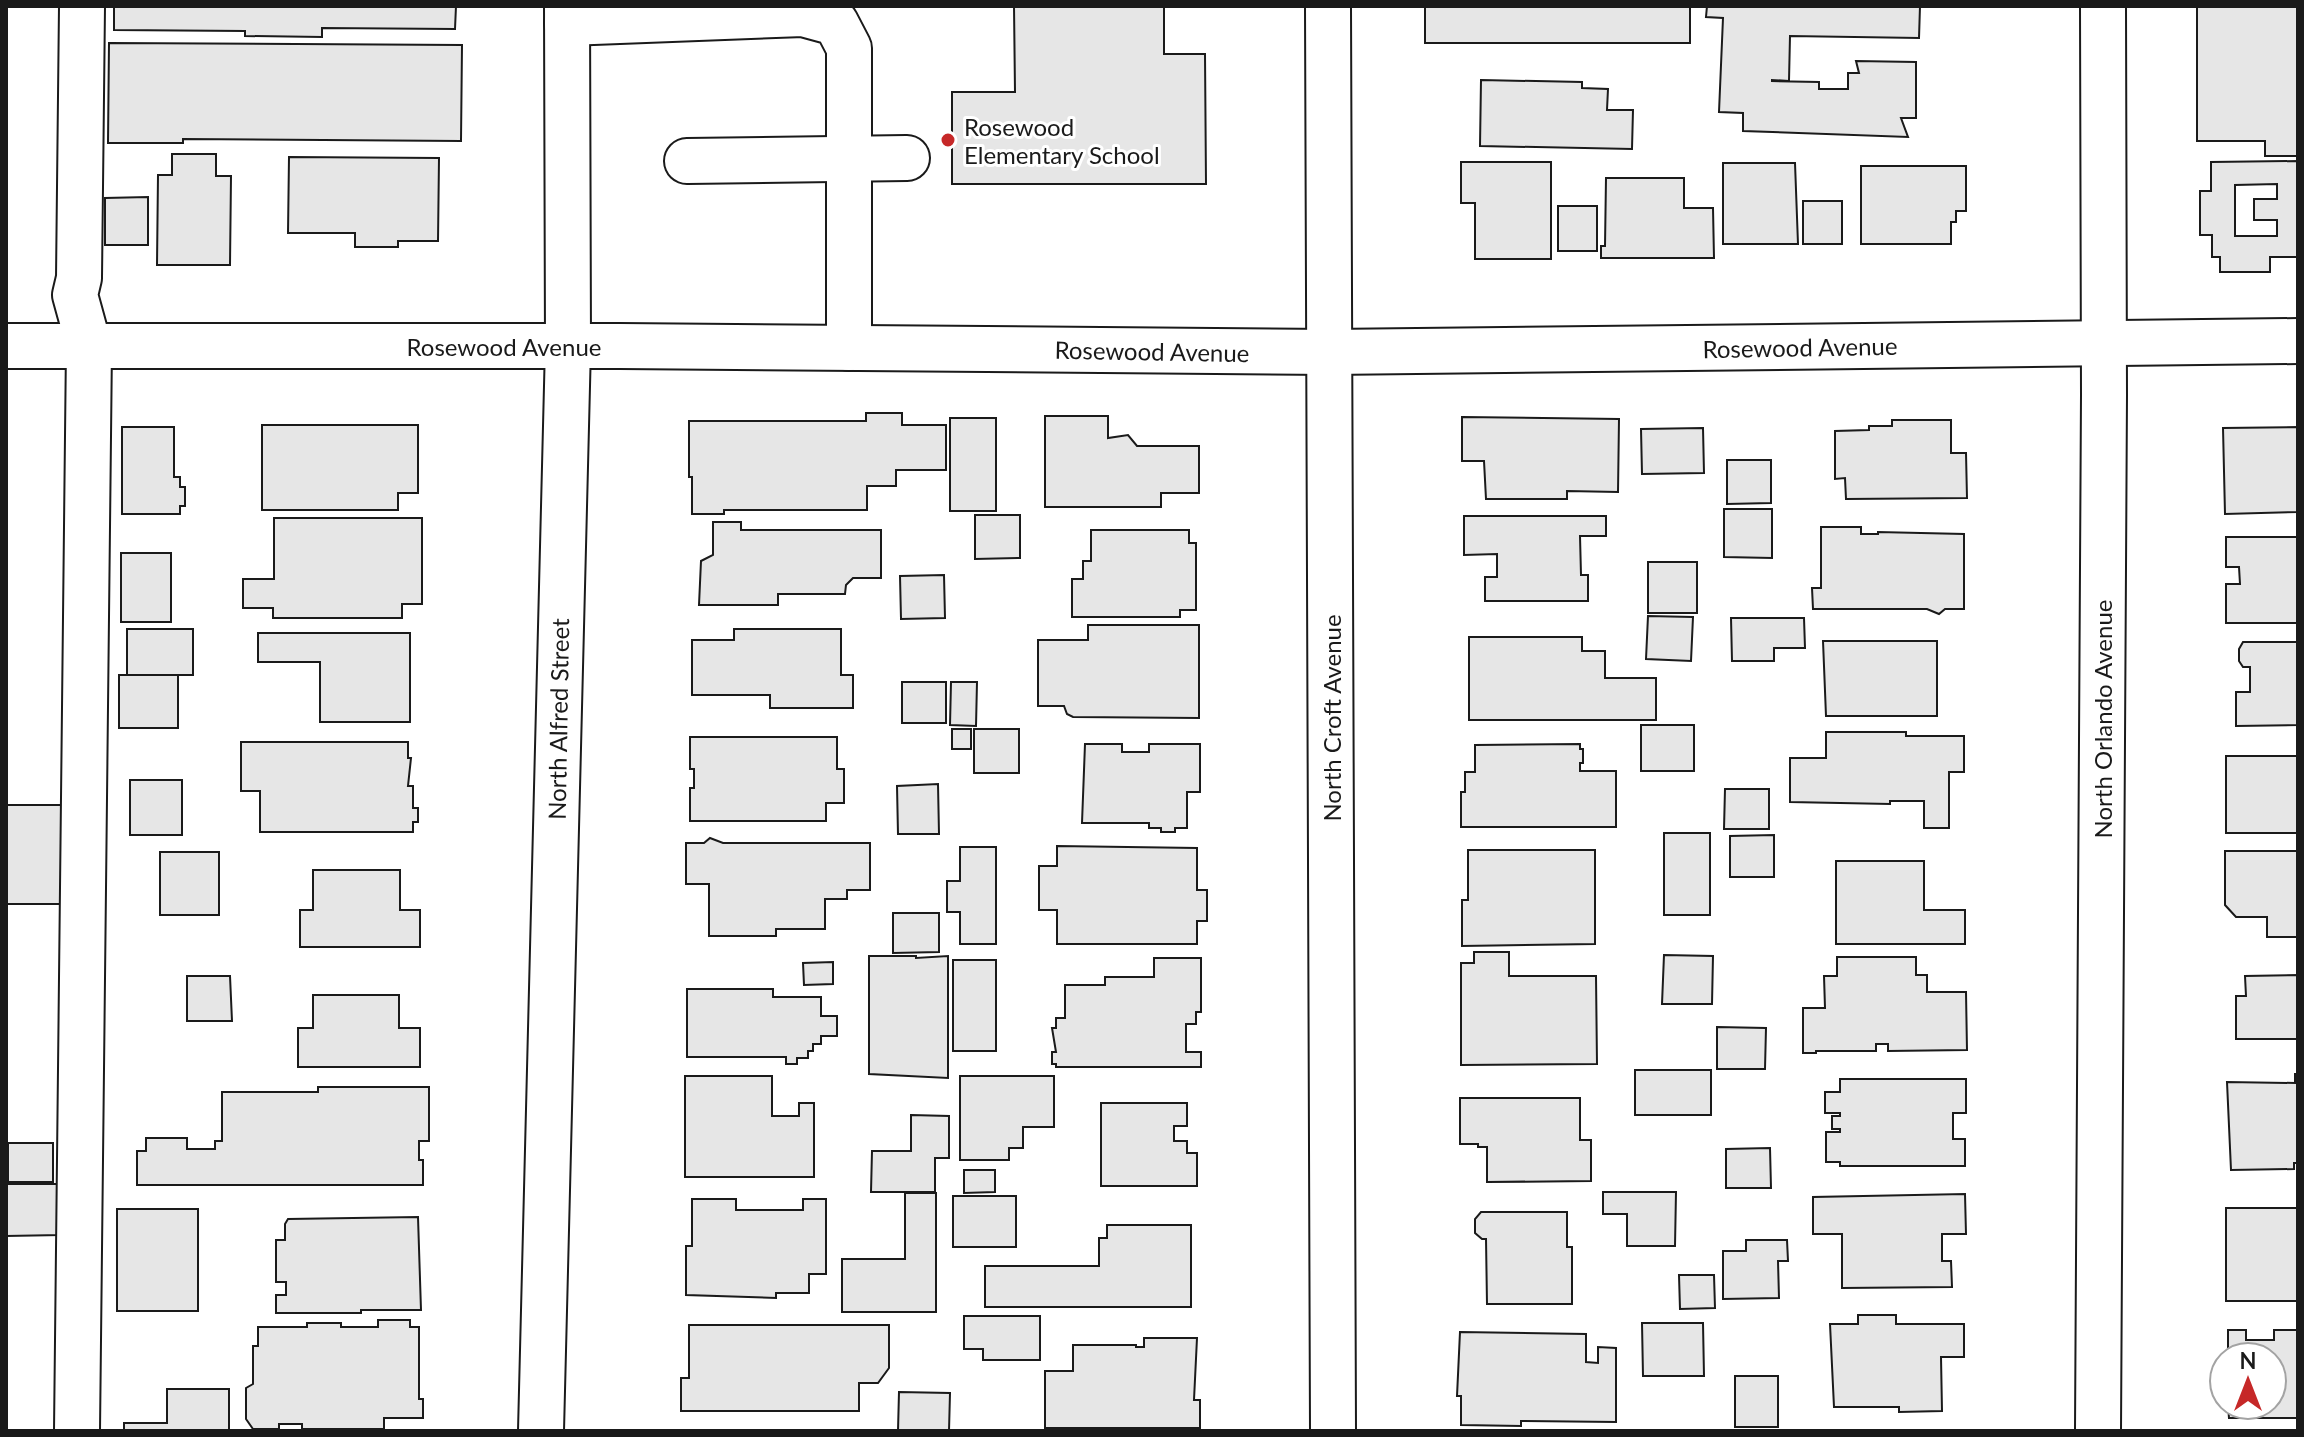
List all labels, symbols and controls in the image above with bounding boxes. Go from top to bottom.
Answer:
place label: Rosewood Elementary School [964,112,1160,169]
marker: Rosewood Elementary School [939,131,957,149]
street label: Rosewood Avenue [1702,331,1898,363]
street label: Rosewood Avenue [407,332,601,361]
street label: Rosewood Avenue [1054,335,1250,367]
street label: North Orlando Avenue [2088,600,2117,838]
street label: North Croft Avenue [1317,614,1346,822]
street label: North Alfred Street [542,618,574,820]
north arrow [2208,1341,2288,1421]
text: N [2240,1347,2256,1374]

